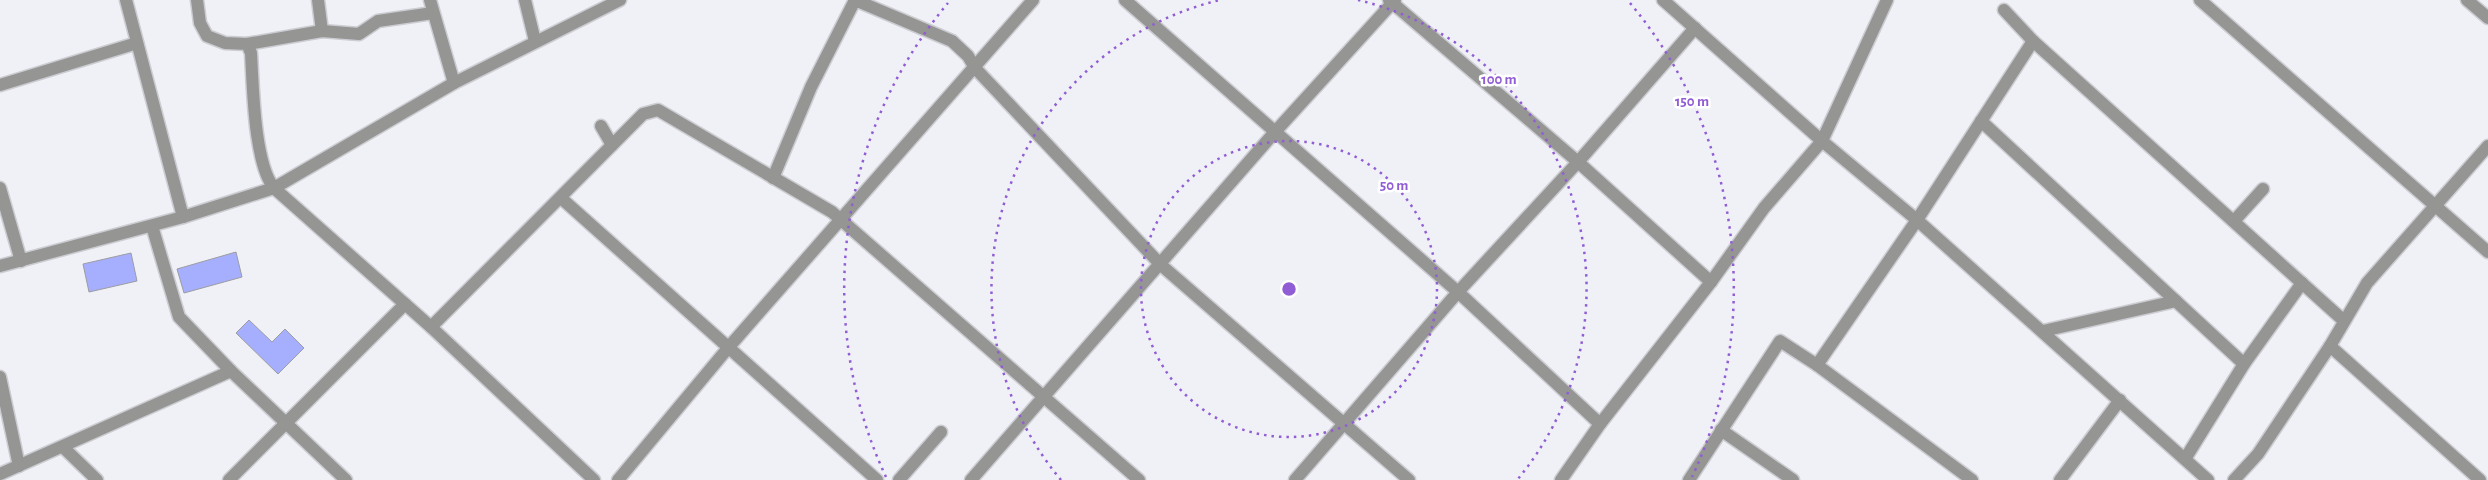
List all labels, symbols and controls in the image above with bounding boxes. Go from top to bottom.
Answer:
text: 100 m [1481,72,1517,87]
text: 150 m [1675,94,1709,109]
text: 50 m [1380,178,1408,193]
centre of rings [1280,280,1298,298]

